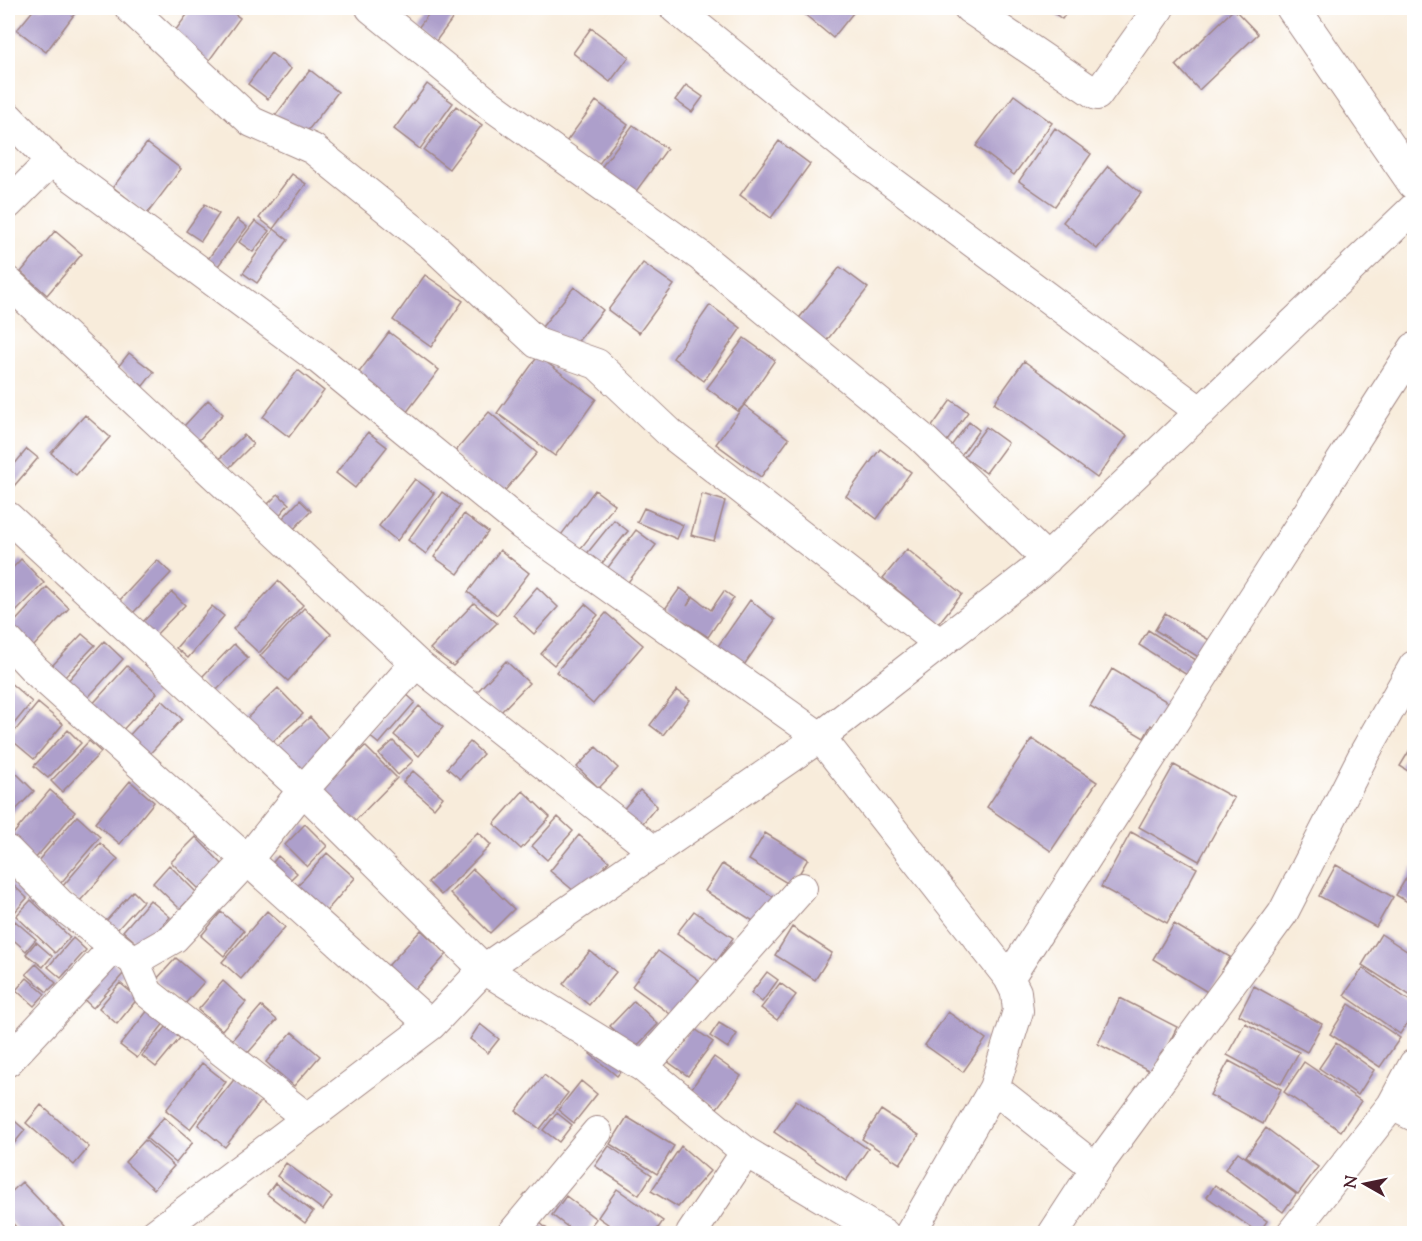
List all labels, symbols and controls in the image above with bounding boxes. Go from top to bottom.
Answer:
north arrow [1335,1154,1395,1214]
text: N [1340,1174,1365,1190]

